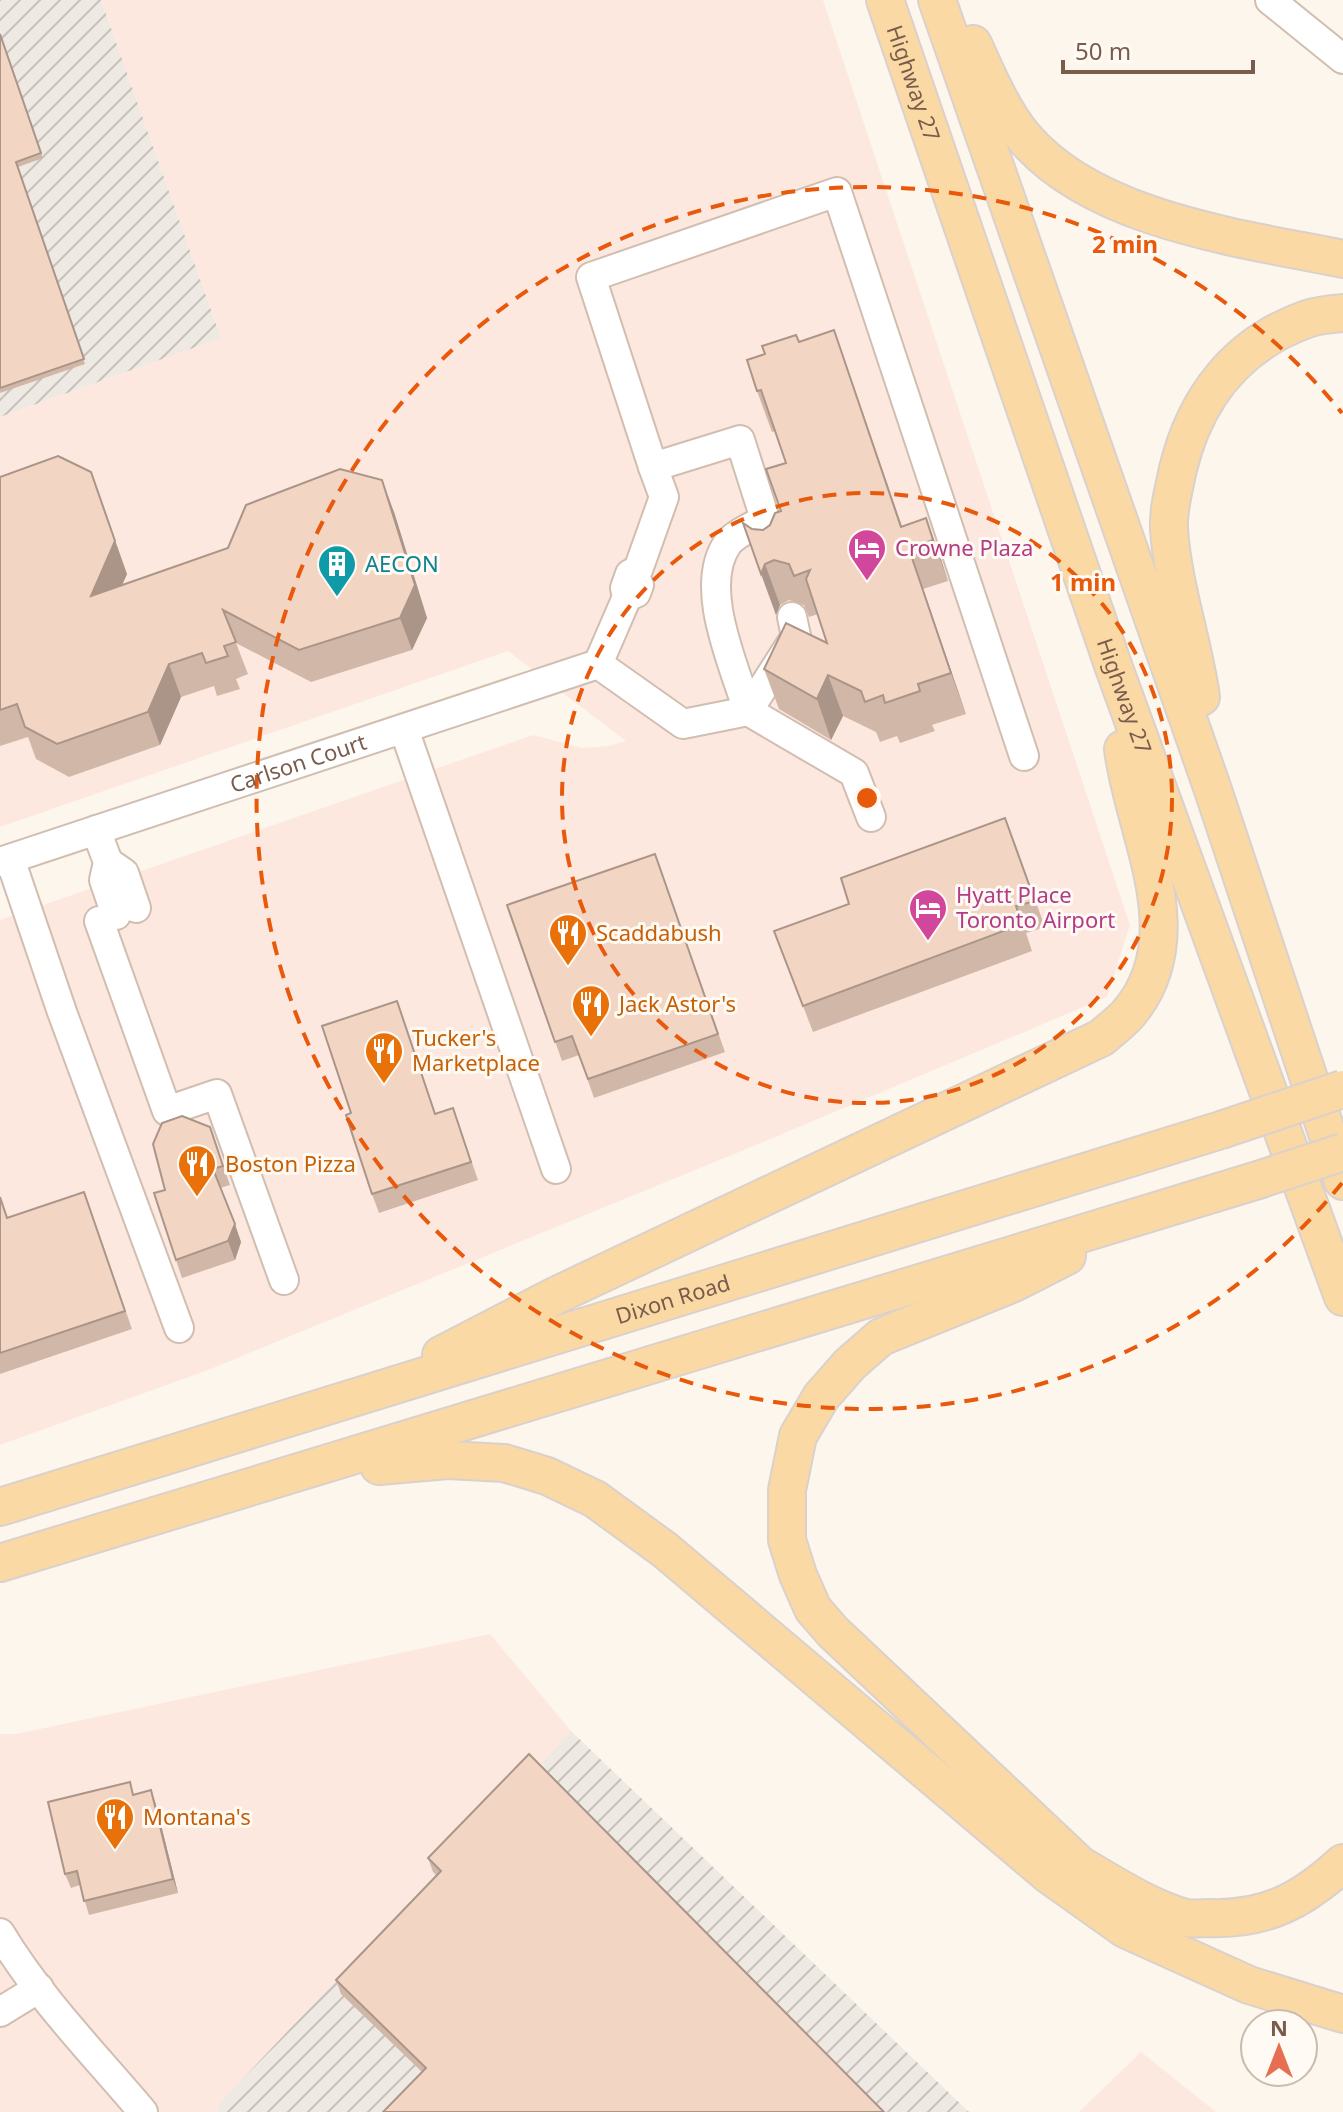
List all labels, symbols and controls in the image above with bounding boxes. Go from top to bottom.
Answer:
street label: Highway 27 [881,21,948,145]
scale bar [1063,24,1253,74]
text: 50 m [1075,34,1131,67]
text: 2 min [1092,227,1158,260]
hotel icon: Crowne Plaza [846,527,888,582]
place label: Crowne Plaza [895,532,1033,562]
building icon: AECON [316,543,358,598]
place label: AECON [365,548,439,578]
text: 1 min [1050,565,1116,598]
street label: Highway 27 [1091,634,1160,758]
street label: Carlson Court [226,726,370,799]
centre of rings [853,784,881,812]
place label: Hyatt Place Toronto Airport [956,879,1115,934]
hotel icon: Hyatt Place Toronto Airport [907,887,949,942]
restaurant icon: Scaddabush [547,912,589,967]
place label: Scaddabush [596,917,722,947]
restaurant icon: Jack Astor's [570,983,612,1038]
place label: Jack Astor's [617,988,736,1018]
place label: Tucker's Marketplace [412,1022,540,1077]
restaurant icon: Tucker's Marketplace [363,1030,405,1085]
restaurant icon: Boston Pizza [176,1143,218,1198]
place label: Boston Pizza [225,1148,356,1178]
street label: Dixon Road [611,1267,733,1330]
restaurant icon: Montana's [94,1796,136,1851]
place label: Montana's [143,1801,251,1831]
north arrow [1239,2008,1319,2088]
text: N [1270,2012,1288,2042]

